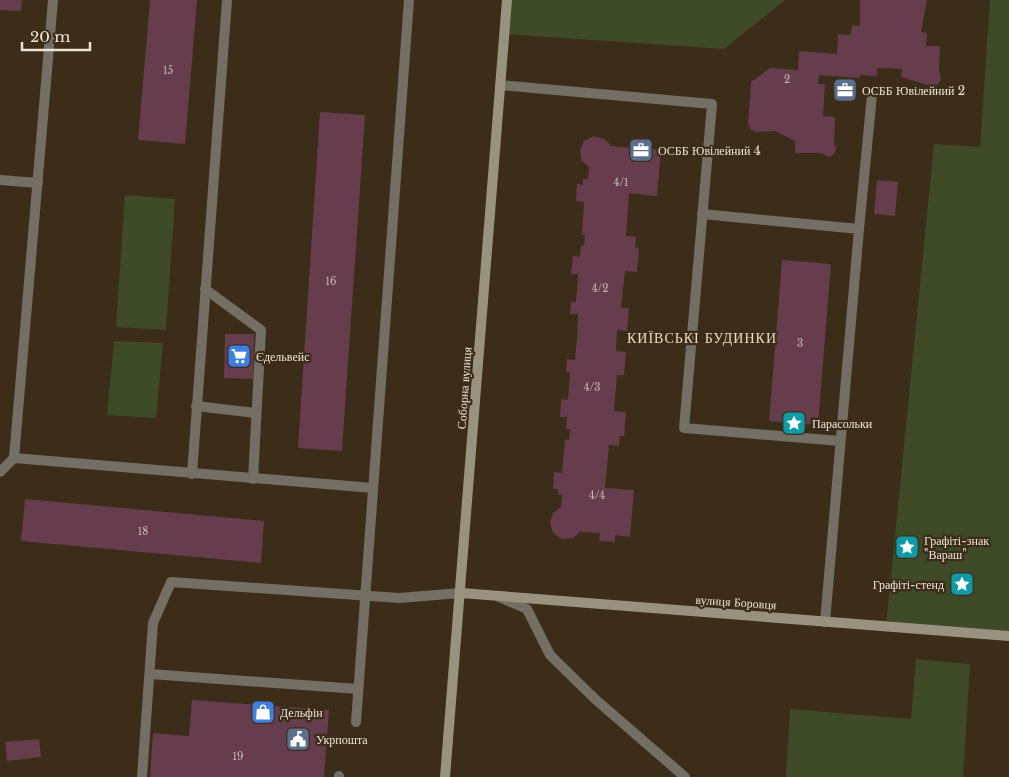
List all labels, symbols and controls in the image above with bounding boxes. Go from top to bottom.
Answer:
scale bar [22,20,90,52]
text: 20 m [30,27,70,46]
house number: 15 [163,64,173,77]
house number: 2 [784,73,790,86]
office icon: ОСББ Ювілейний 2 [832,77,858,103]
place label: ОСББ Ювілейний 2 [862,83,965,98]
office icon: ОСББ Ювілейний 4 [628,137,654,163]
place label: ОСББ Ювілейний 4 [658,143,761,158]
house number: 4/1 [614,176,628,189]
house number: 16 [326,275,336,288]
house number: 4/2 [592,282,608,295]
district label: КИЇВСЬКІ БУДИНКИ [627,329,777,347]
house number: 3 [797,337,803,350]
supermarket icon: Єдельвейс [226,343,252,369]
street label: Соборна вулиця [454,346,474,430]
place label: Єдельвейс [256,349,309,364]
house number: 4/3 [584,381,600,394]
place icon: Парасольки [781,410,807,436]
place label: Парасольки [812,416,873,431]
house number: 4/4 [589,489,605,502]
house number: 18 [138,525,148,538]
place label: Графіті-знак "Вараш" [924,533,989,562]
place icon: Графіті-знак "Вараш" [894,534,920,560]
place icon: Графіті-стенд [949,571,975,597]
place label: Графіті-стенд [873,577,944,592]
street label: вулиця Боровця [695,592,777,612]
shop icon: Дельфін [250,699,276,725]
place label: Дельфін [280,705,323,720]
public building icon: Укрпошта [285,726,311,752]
place label: Укрпошта [316,732,368,747]
house number: 19 [233,750,243,763]

